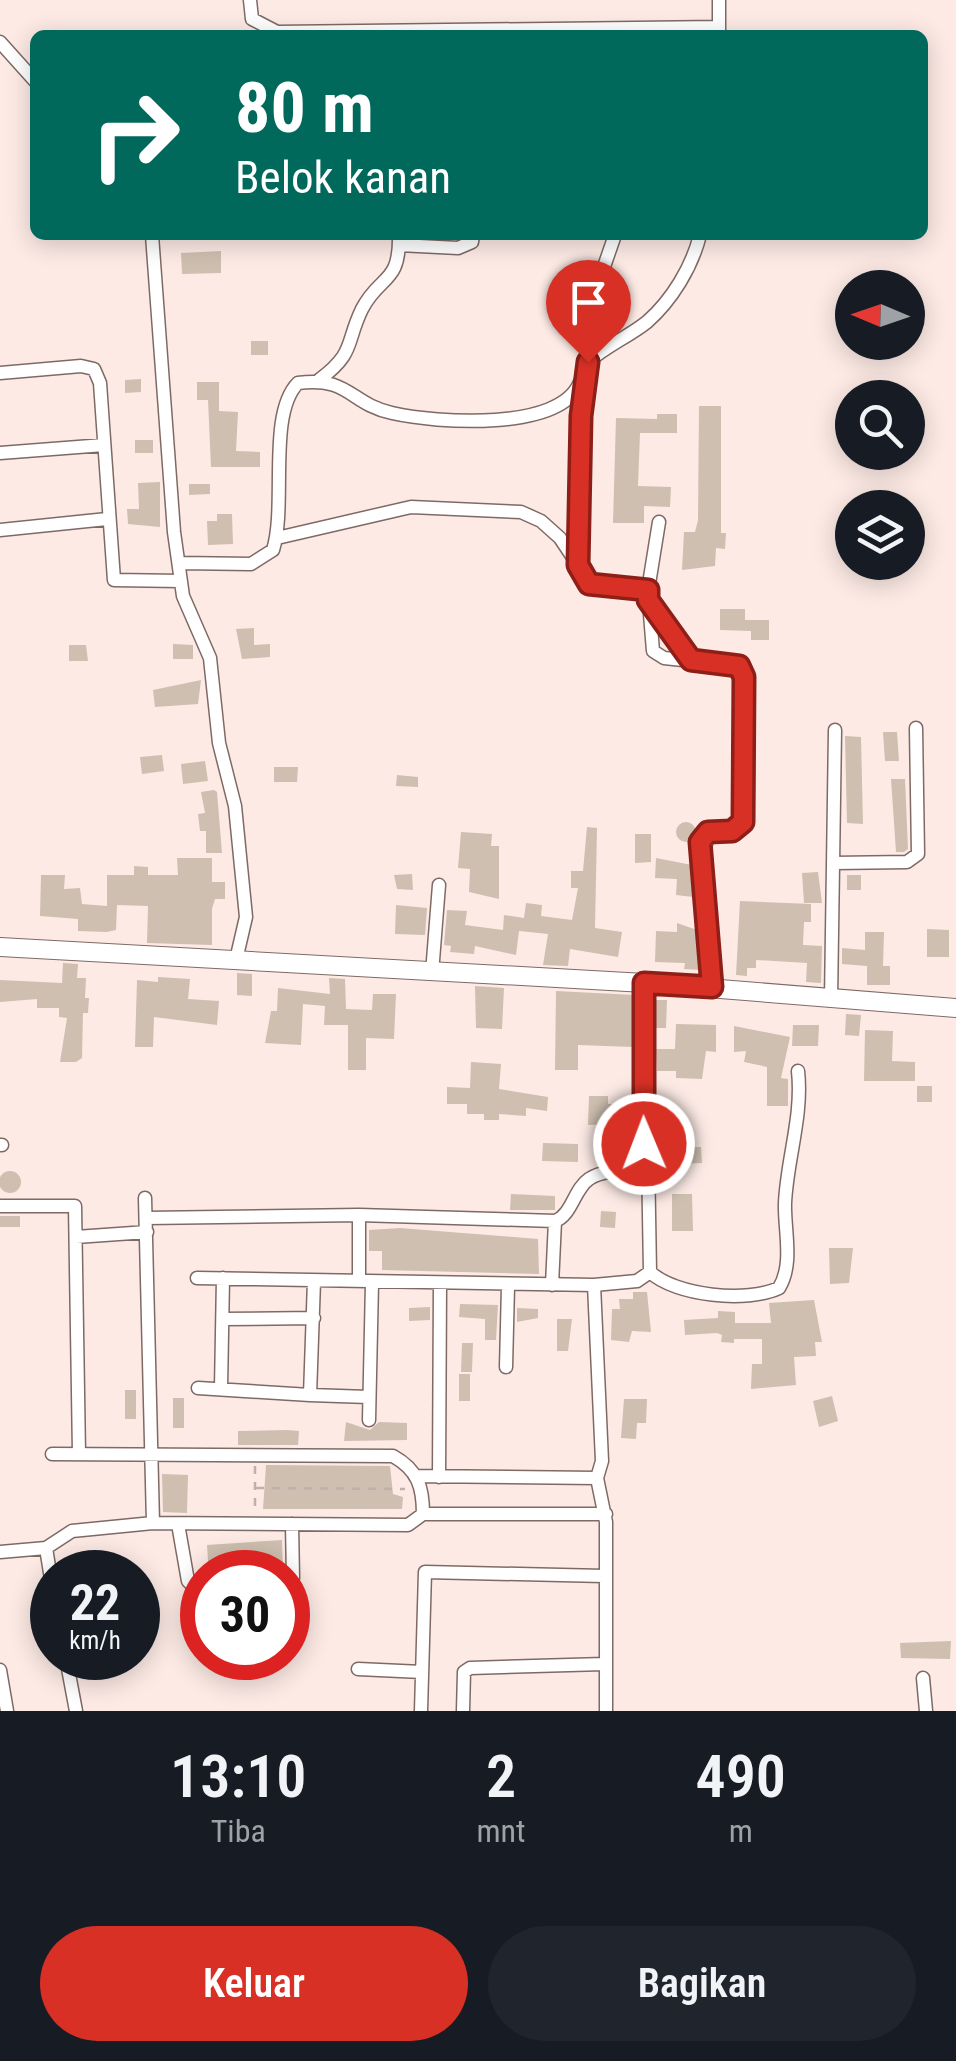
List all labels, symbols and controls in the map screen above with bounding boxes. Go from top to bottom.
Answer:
text: 80 m [235,67,374,149]
icon: right [70,70,200,200]
text: Belok kanan [235,151,451,204]
pin [546,260,631,363]
north arrow [835,270,925,360]
map controls [835,270,925,580]
icon: arrive [561,275,616,330]
button: search [835,380,925,470]
button: layers [835,490,925,580]
position arrow [592,1092,696,1196]
speed limit sign: 30 [180,1550,310,1680]
text: 22 [70,1574,120,1632]
text: km/h [69,1626,121,1655]
text: 13:10 [170,1741,307,1812]
text: 2 [486,1741,516,1812]
text: 490 [695,1741,786,1812]
text: Tiba [211,1812,266,1850]
text: mnt [476,1812,526,1850]
text: m [729,1812,753,1850]
button: Keluar [40,1926,468,2041]
button: Bagikan [488,1926,916,2041]

